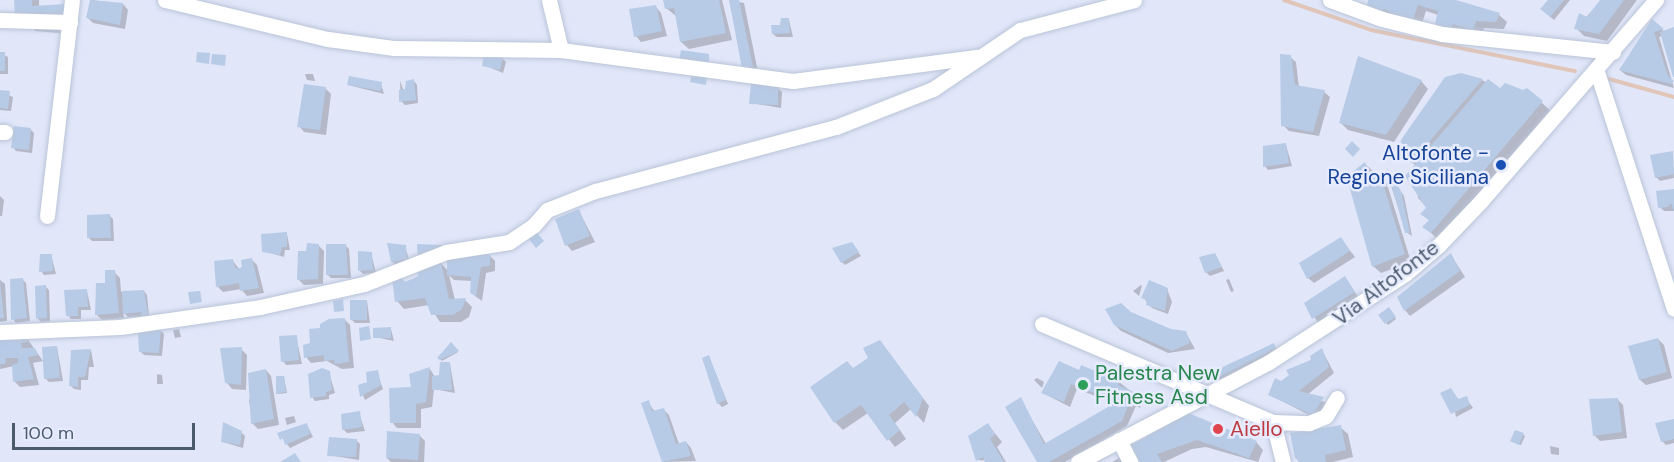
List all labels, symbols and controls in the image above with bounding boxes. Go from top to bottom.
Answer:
place label: Altofonte - Regione Siciliana [1328,140,1489,190]
marker: Altofonte - Regione Siciliana [1494,158,1508,172]
street label: Via Altofonte [1328,235,1444,331]
place label: Palestra New Fitness Asd [1095,360,1220,410]
marker: Palestra New Fitness Asd [1076,378,1090,392]
scale bar [15,411,198,449]
place label: Aiello [1230,416,1283,442]
text: 100 m [23,421,74,445]
marker: Aiello [1211,422,1225,436]

